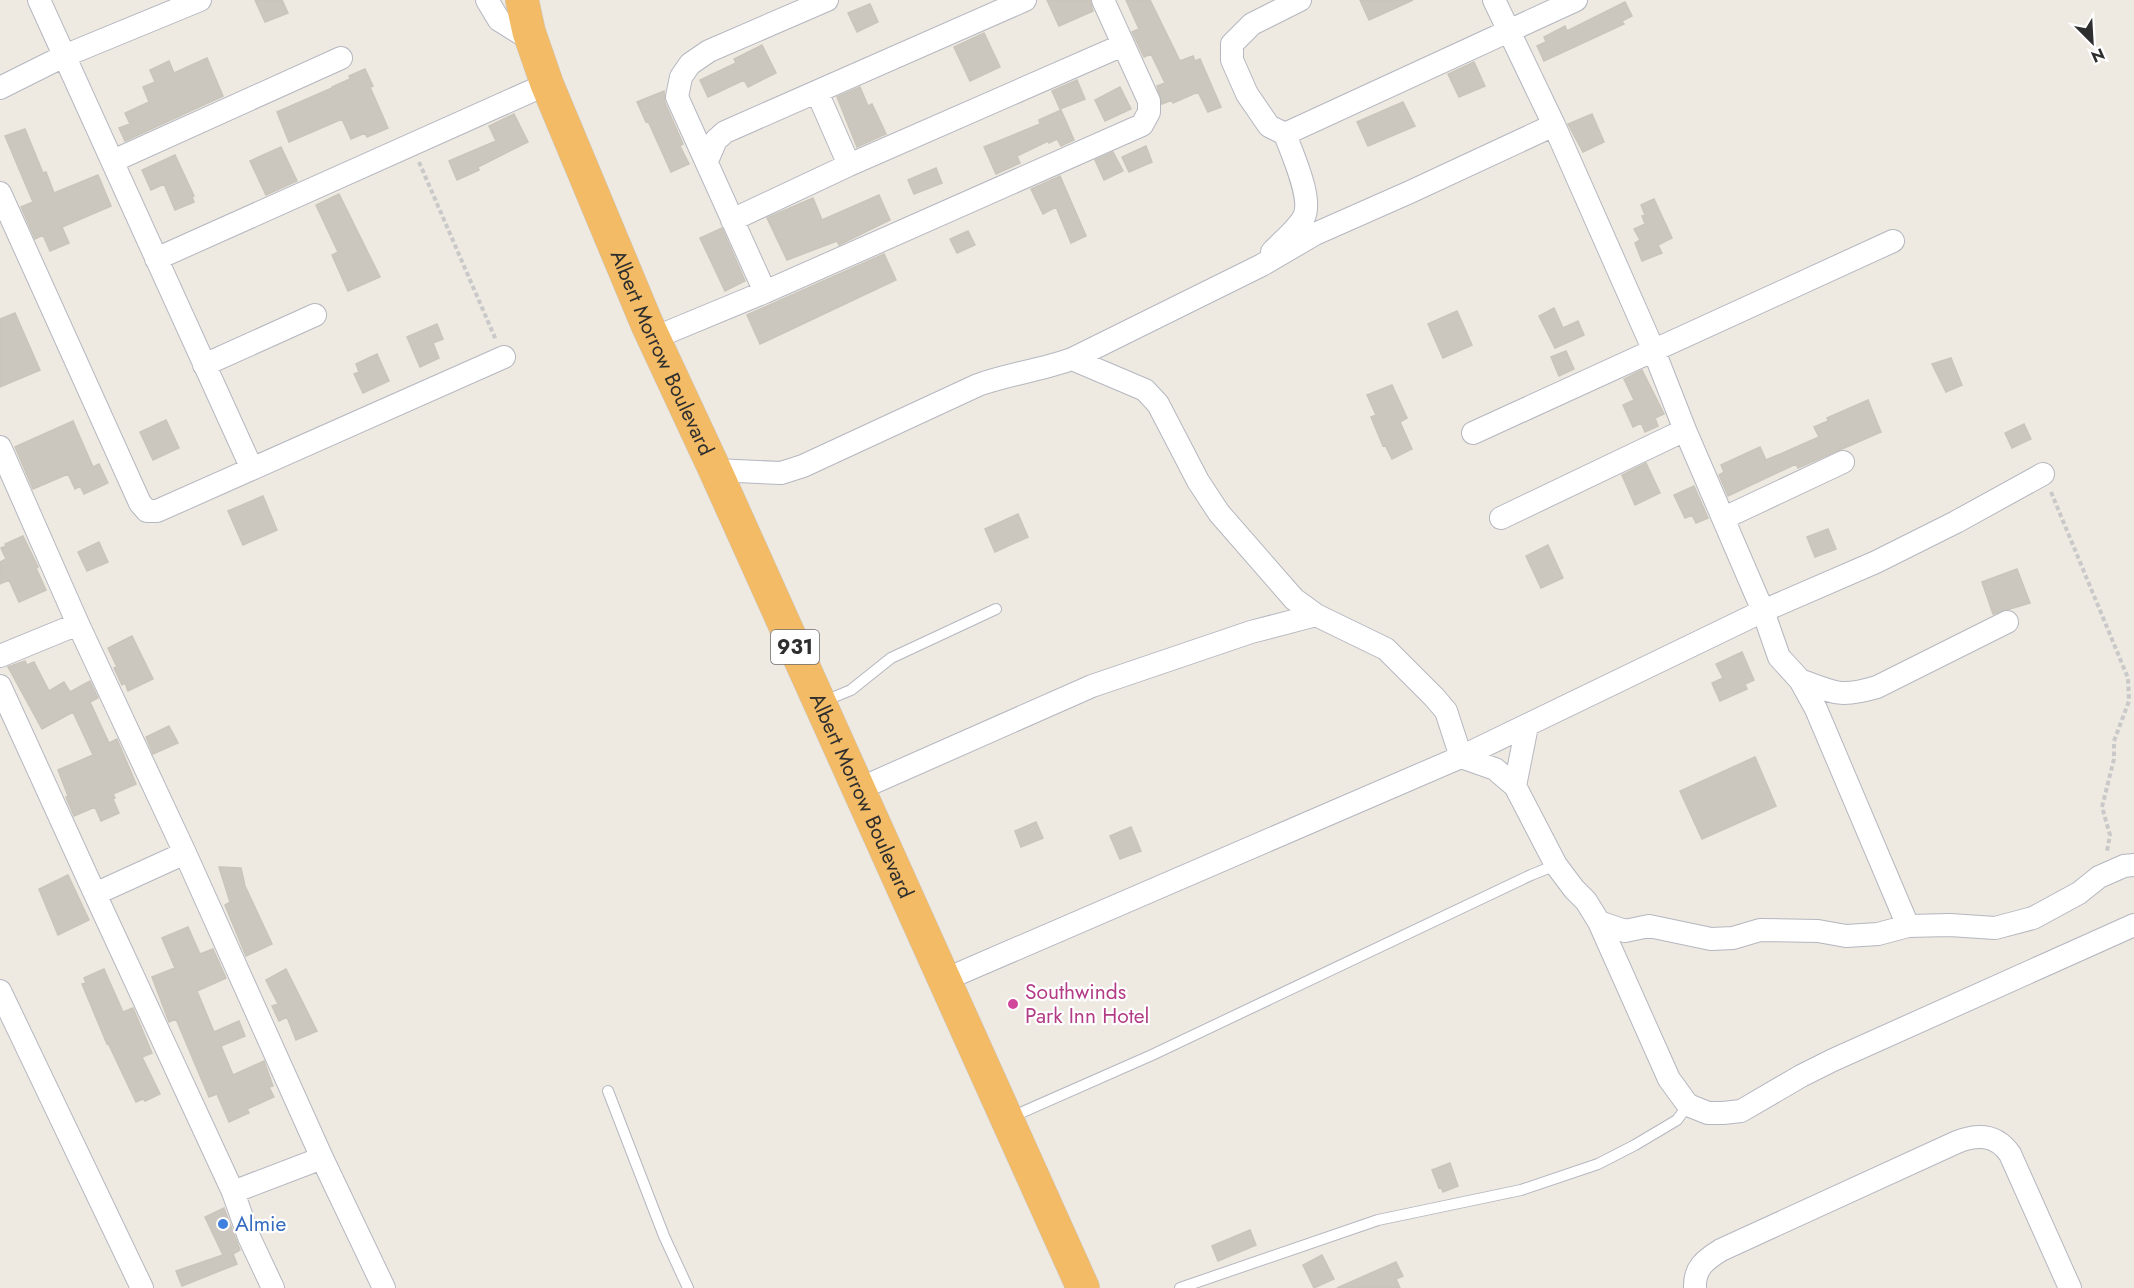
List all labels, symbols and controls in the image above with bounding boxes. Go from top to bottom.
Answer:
north arrow [2062,12,2122,72]
text: N [2087,42,2108,68]
street label: Albert Morrow Boulevard [603,245,721,460]
road number: 931 [771,630,819,664]
street label: Albert Morrow Boulevard [802,688,921,903]
place label: Southwinds Park Inn Hotel [1025,977,1149,1031]
marker: Southwinds Park Inn Hotel [1006,997,1020,1011]
place label: Almie [235,1209,287,1239]
marker: Almie [216,1217,230,1231]

